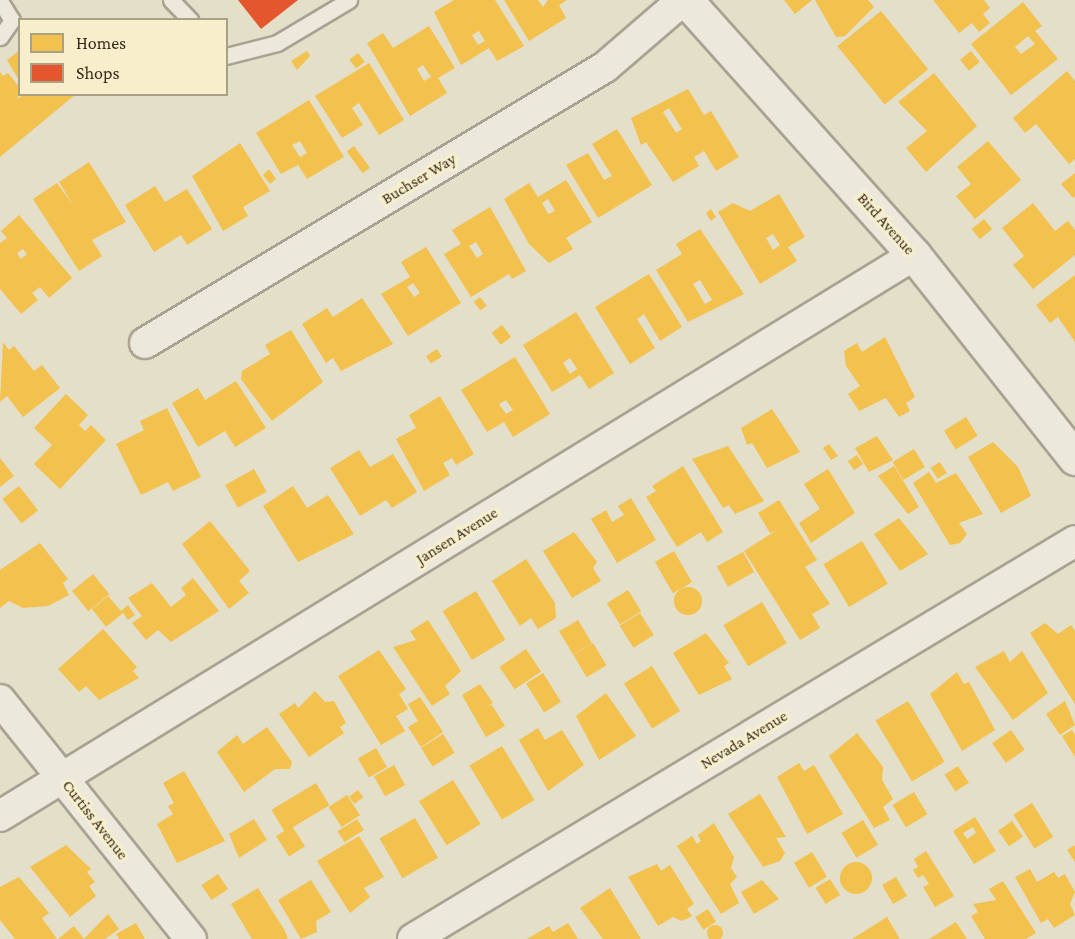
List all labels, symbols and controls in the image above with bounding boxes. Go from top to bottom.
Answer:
legend [18,18,228,96]
text: Homes [76,33,126,53]
text: Shops [76,63,120,83]
street label: Buchser Way [378,149,460,209]
street label: Bird Avenue [853,189,919,259]
street label: Jansen Avenue [413,503,501,569]
street label: Nevada Avenue [697,707,791,773]
street label: Curtiss Avenue [58,776,132,864]

